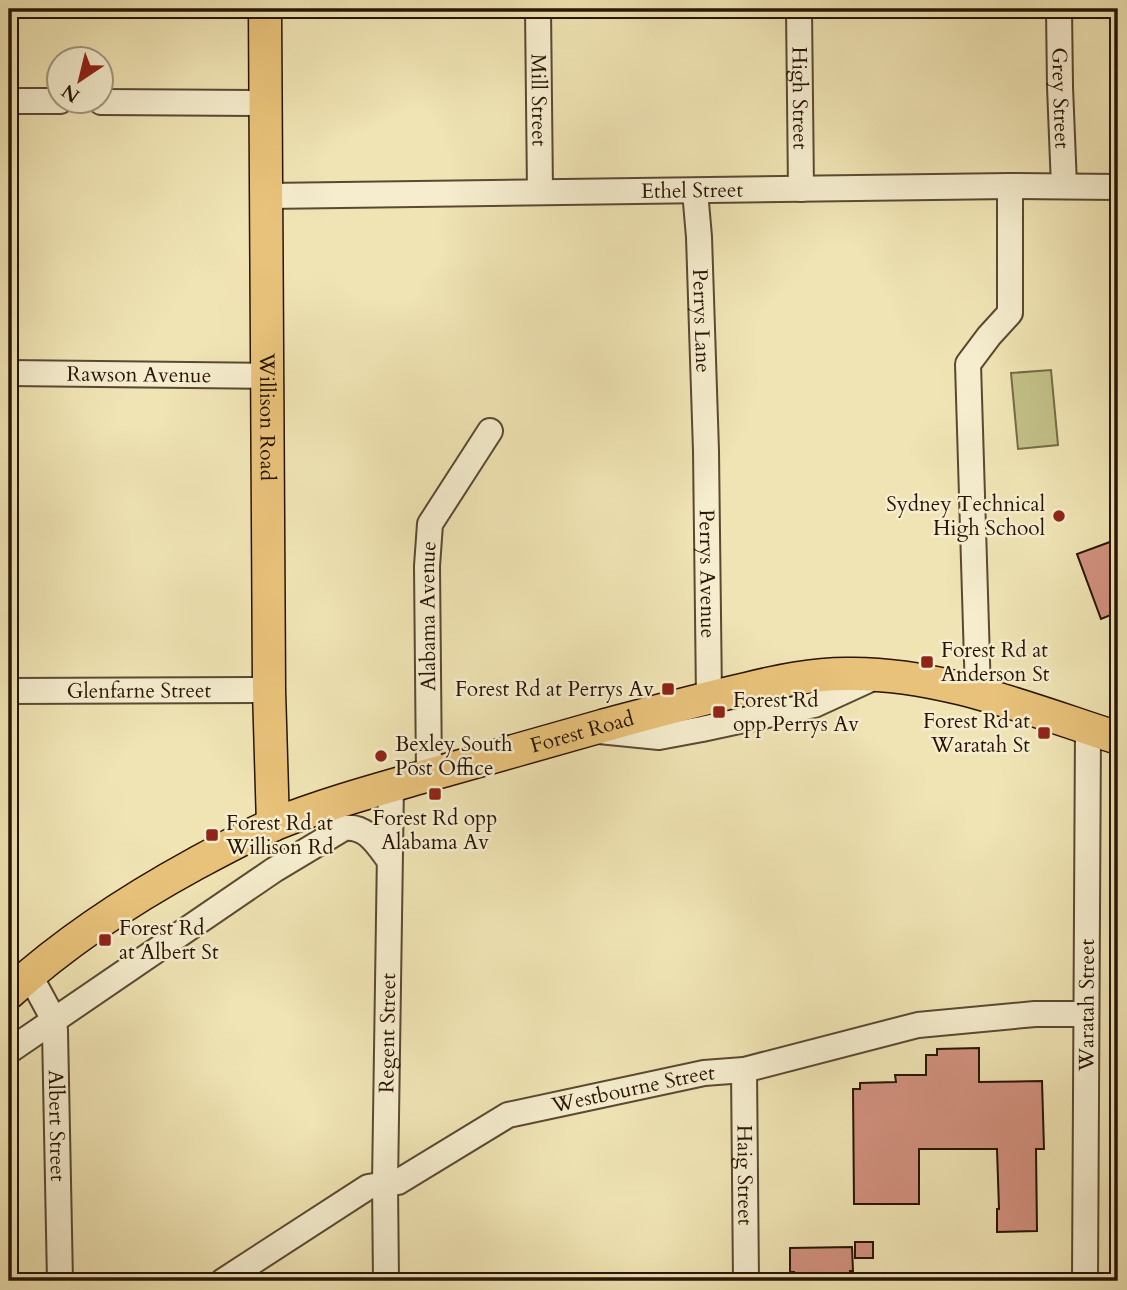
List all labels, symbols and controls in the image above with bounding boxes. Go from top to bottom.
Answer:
north arrow [46,46,116,116]
street label: High Street [785,46,815,150]
street label: Grey Street [1045,47,1077,149]
street label: Mill Street [524,54,554,147]
text: N [56,77,85,108]
street label: Ethel Street [641,175,744,205]
street label: Perrys Lane [686,268,718,373]
street label: Willison Road [253,352,282,481]
street label: Rawson Avenue [67,359,211,390]
place label: Sydney Technical High School [886,490,1045,543]
marker: Sydney Technical High School [1051,508,1067,524]
street label: Perrys Avenue [692,509,723,638]
street label: Alabama Avenue [412,540,443,691]
place label: Forest Rd at Anderson St [941,636,1050,689]
marker: Forest Rd at Anderson St [919,654,935,670]
place label: Forest Rd at Perrys Av [455,675,654,704]
street label: Glenfarne Street [67,676,212,705]
marker: Forest Rd at Perrys Av [660,681,676,697]
place label: Forest Rd opp Perrys Av [733,686,859,739]
street label: Forest Road [527,704,637,760]
marker: Forest Rd opp Perrys Av [711,704,727,720]
place label: Forest Rd at Waratah St [923,707,1030,760]
marker: Forest Rd at Waratah St [1036,725,1052,741]
place label: Bexley South Post Office [395,730,513,783]
marker: Bexley South Post Office [373,748,389,764]
marker: Forest Rd opp Alabama Av [427,786,443,802]
place label: Forest Rd opp Alabama Av [373,804,497,857]
place label: Forest Rd at Willison Rd [225,809,333,862]
marker: Forest Rd at Willison Rd [204,827,220,843]
place label: Forest Rd at Albert St [119,914,219,967]
marker: Forest Rd at Albert St [97,932,113,948]
street label: Waratah Street [1072,938,1101,1072]
street label: Regent Street [372,972,403,1093]
street label: Westbourne Street [548,1058,716,1120]
street label: Albert Street [41,1069,73,1182]
street label: Haig Street [730,1125,760,1226]

